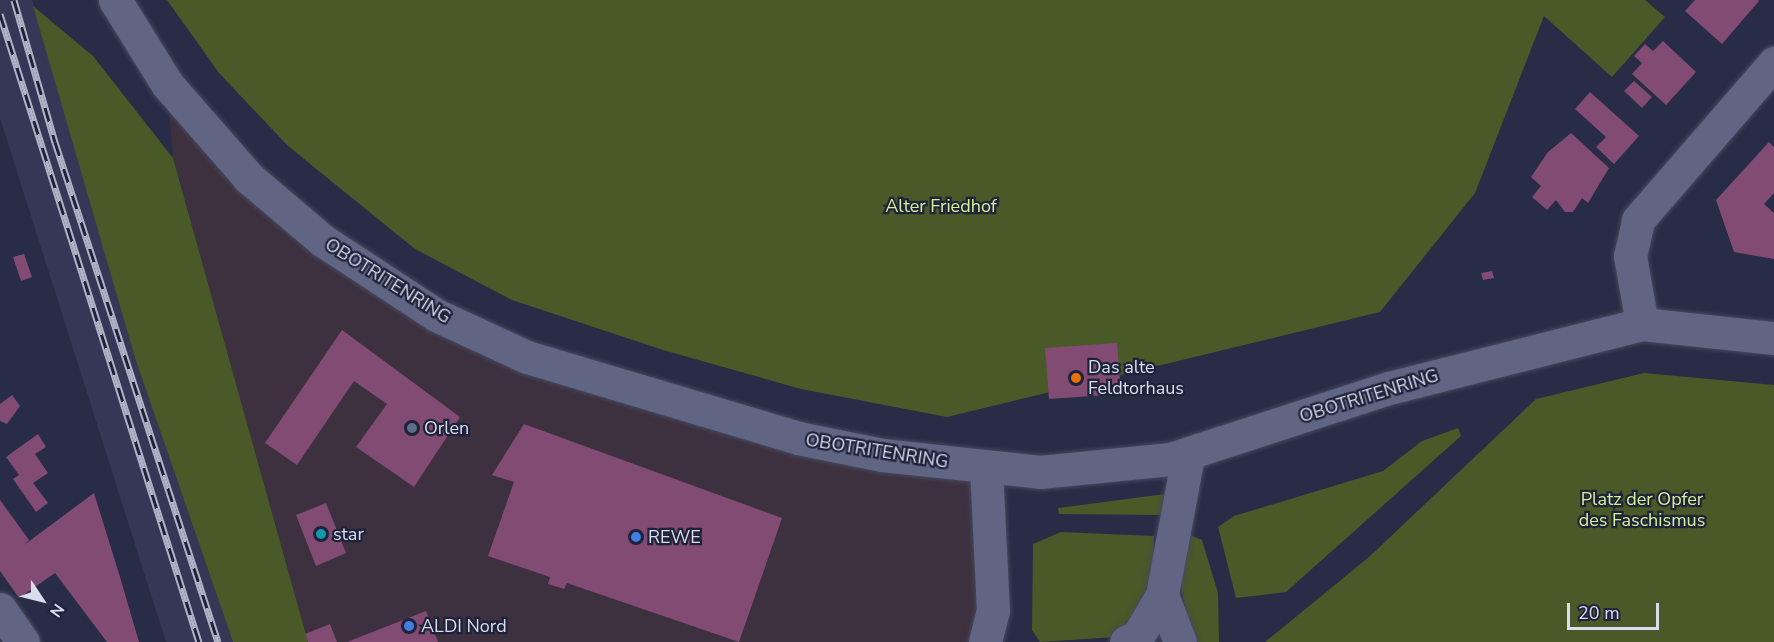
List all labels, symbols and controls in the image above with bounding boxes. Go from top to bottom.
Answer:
park label: Alter Friedhof [885,195,997,217]
street label: OBOTRITENRING [321,234,455,328]
place label: Das alte Feldtorhaus [1088,357,1184,400]
street label: OBOTRITENRING [1297,365,1441,427]
marker: Das alte Feldtorhaus [1069,371,1083,385]
place label: Orlen [424,417,469,439]
marker: Orlen [405,421,419,435]
street label: OBOTRITENRING [804,429,950,473]
park label: Platz der Opfer des Faschismus [1579,489,1705,532]
place label: star [333,523,364,545]
place label: REWE [648,526,701,548]
marker: star [314,527,328,541]
marker: REWE [629,530,643,544]
north arrow [12,570,72,630]
scale bar [1570,591,1662,629]
text: N [44,599,69,622]
text: 20 m [1578,601,1620,625]
place label: ALDI Nord [421,615,507,637]
marker: ALDI Nord [402,619,416,633]

